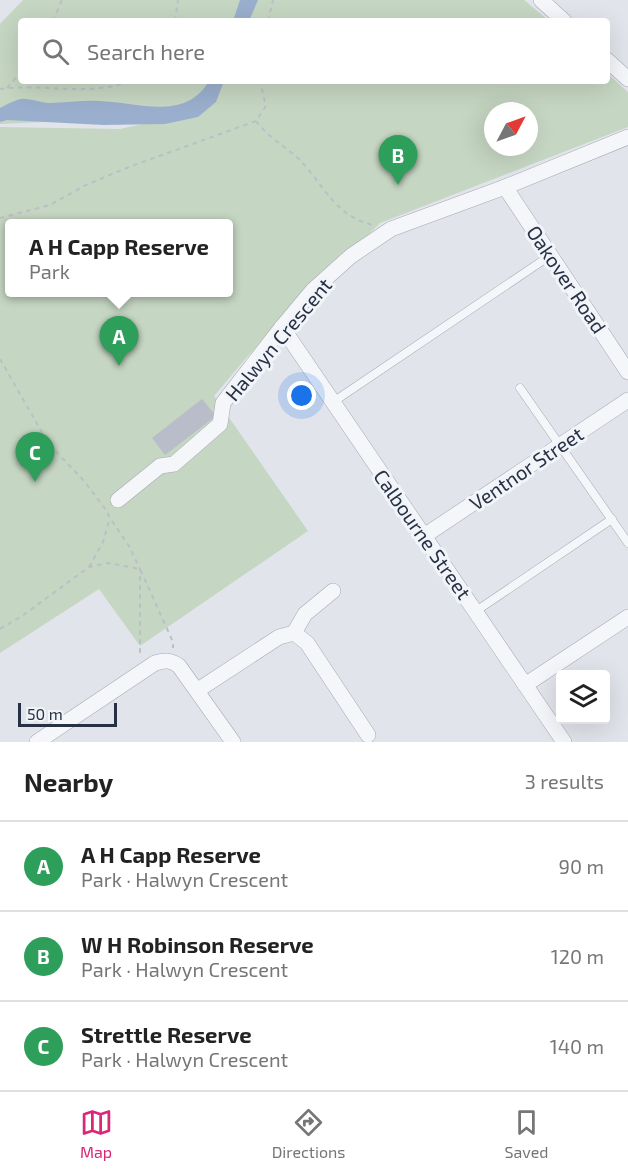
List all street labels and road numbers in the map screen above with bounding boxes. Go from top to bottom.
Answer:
street label: Oakover Road [522,221,612,337]
street label: Halwyn Crescent [220,272,337,405]
street label: Ventnor Street [465,421,588,515]
street label: Calbourne Street [369,464,477,604]

